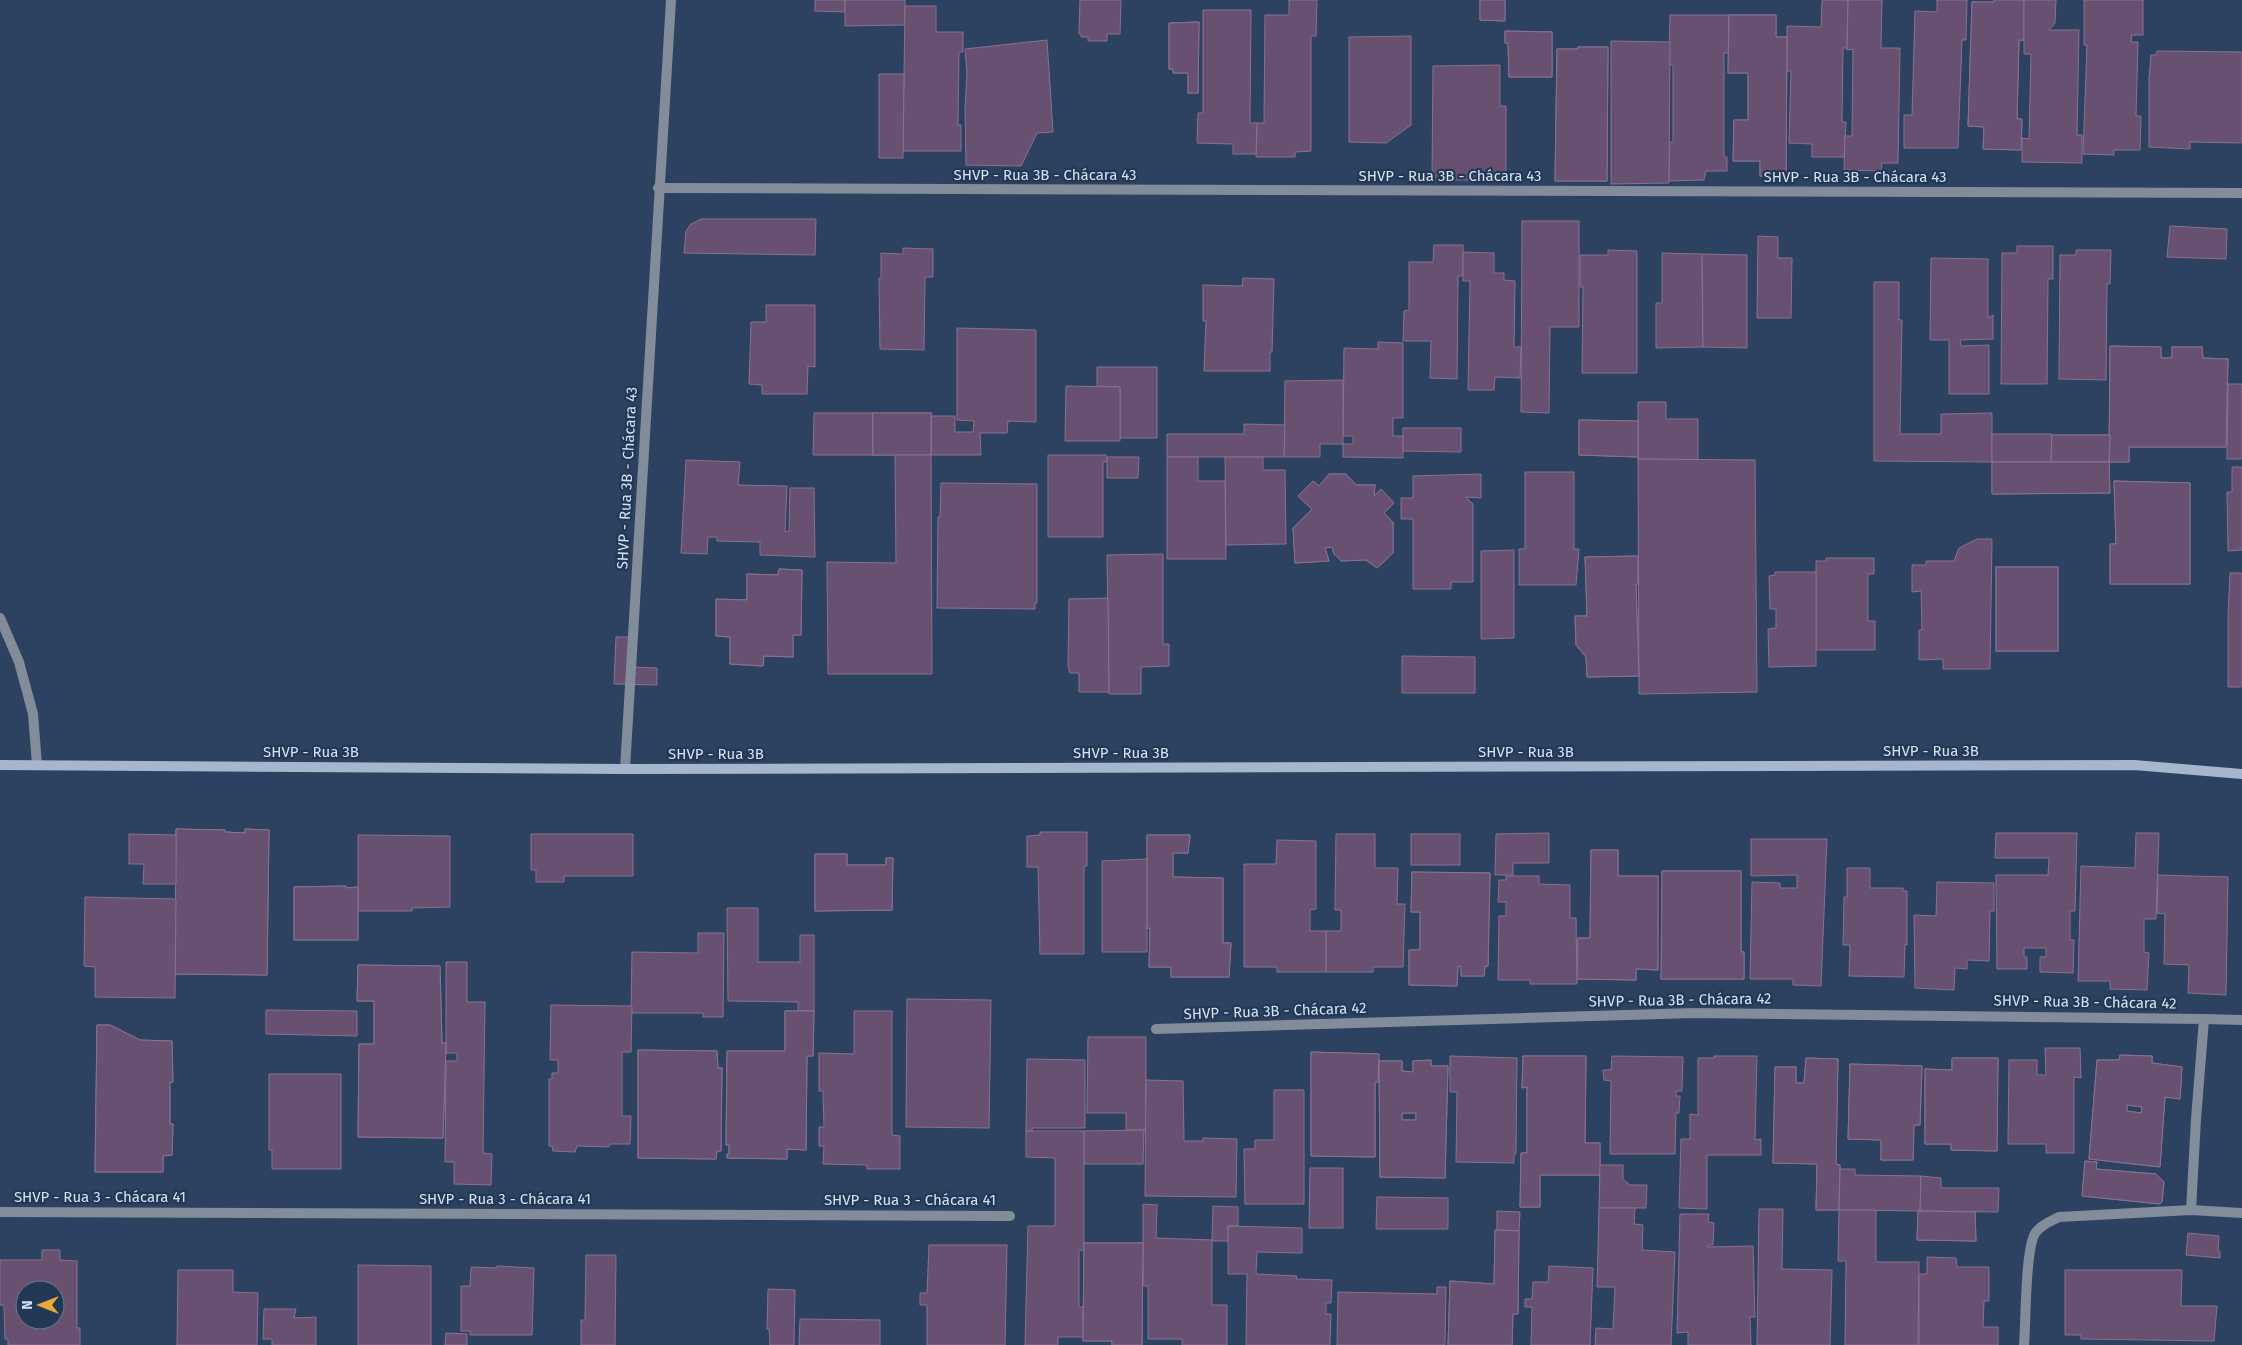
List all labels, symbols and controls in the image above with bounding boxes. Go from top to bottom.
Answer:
street label: SHVP - Rua 3B - Chácara 43 [954,166,1136,184]
street label: SHVP - Rua 3B - Chácara 43 [1359,167,1541,185]
street label: SHVP - Rua 3B - Chácara 43 [1764,168,1946,186]
street label: SHVP - Rua 3B - Chácara 43 [613,386,641,570]
street label: SHVP - Rua 3B [1883,742,1979,760]
street label: SHVP - Rua 3B [263,743,359,761]
street label: SHVP - Rua 3B [1478,743,1574,761]
street label: SHVP - Rua 3B [1073,744,1169,762]
street label: SHVP - Rua 3B [668,745,764,763]
street label: SHVP - Rua 3B - Chácara 42 [1588,989,1772,1011]
street label: SHVP - Rua 3B - Chácara 42 [1993,991,2177,1013]
street label: SHVP - Rua 3B - Chácara 42 [1183,999,1367,1023]
street label: SHVP - Rua 3 - Chácara 41 [14,1188,186,1206]
street label: SHVP - Rua 3 - Chácara 41 [419,1190,591,1208]
street label: SHVP - Rua 3 - Chácara 41 [824,1191,996,1209]
north arrow [15,1280,65,1330]
text: N [19,1300,36,1310]

